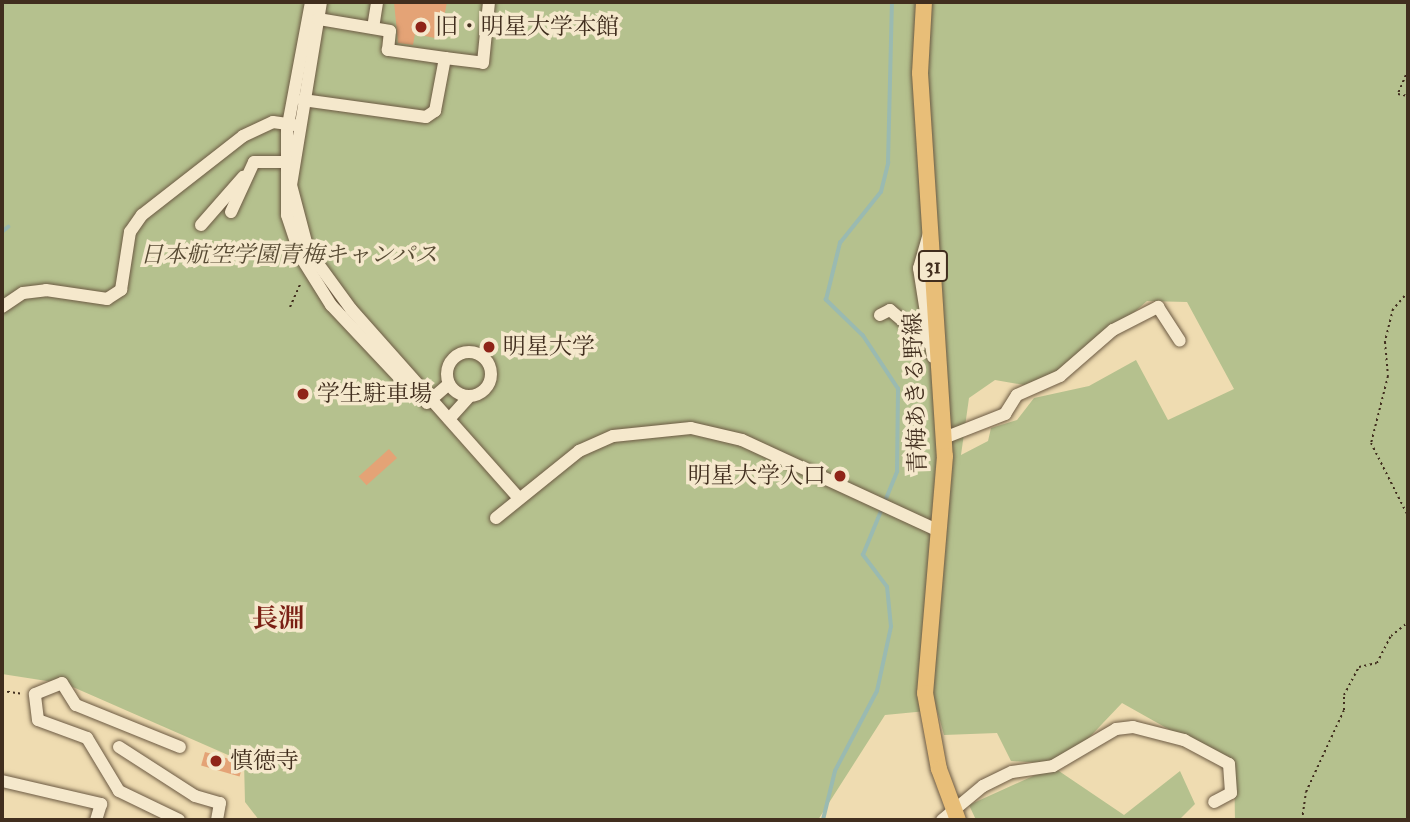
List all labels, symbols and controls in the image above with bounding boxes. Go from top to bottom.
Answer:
place label: 旧・明星大学本館 [435,13,619,41]
marker: 旧・明星大学本館 [413,19,429,35]
park label: 日本航空学園青梅キャンパス [140,241,438,269]
road number: 31 [917,248,949,284]
street label: 青梅あきる野線 [899,312,933,474]
place label: 明星大学 [503,333,595,361]
marker: 明星大学 [481,339,497,355]
place label: 学生駐車場 [317,380,432,408]
marker: 学生駐車場 [295,386,311,402]
place label: 明星大学入口 [688,462,826,490]
marker: 明星大学入口 [832,468,848,484]
district label: 長淵 [252,603,304,635]
place label: 慎徳寺 [230,747,299,775]
marker: 慎徳寺 [208,753,224,769]

